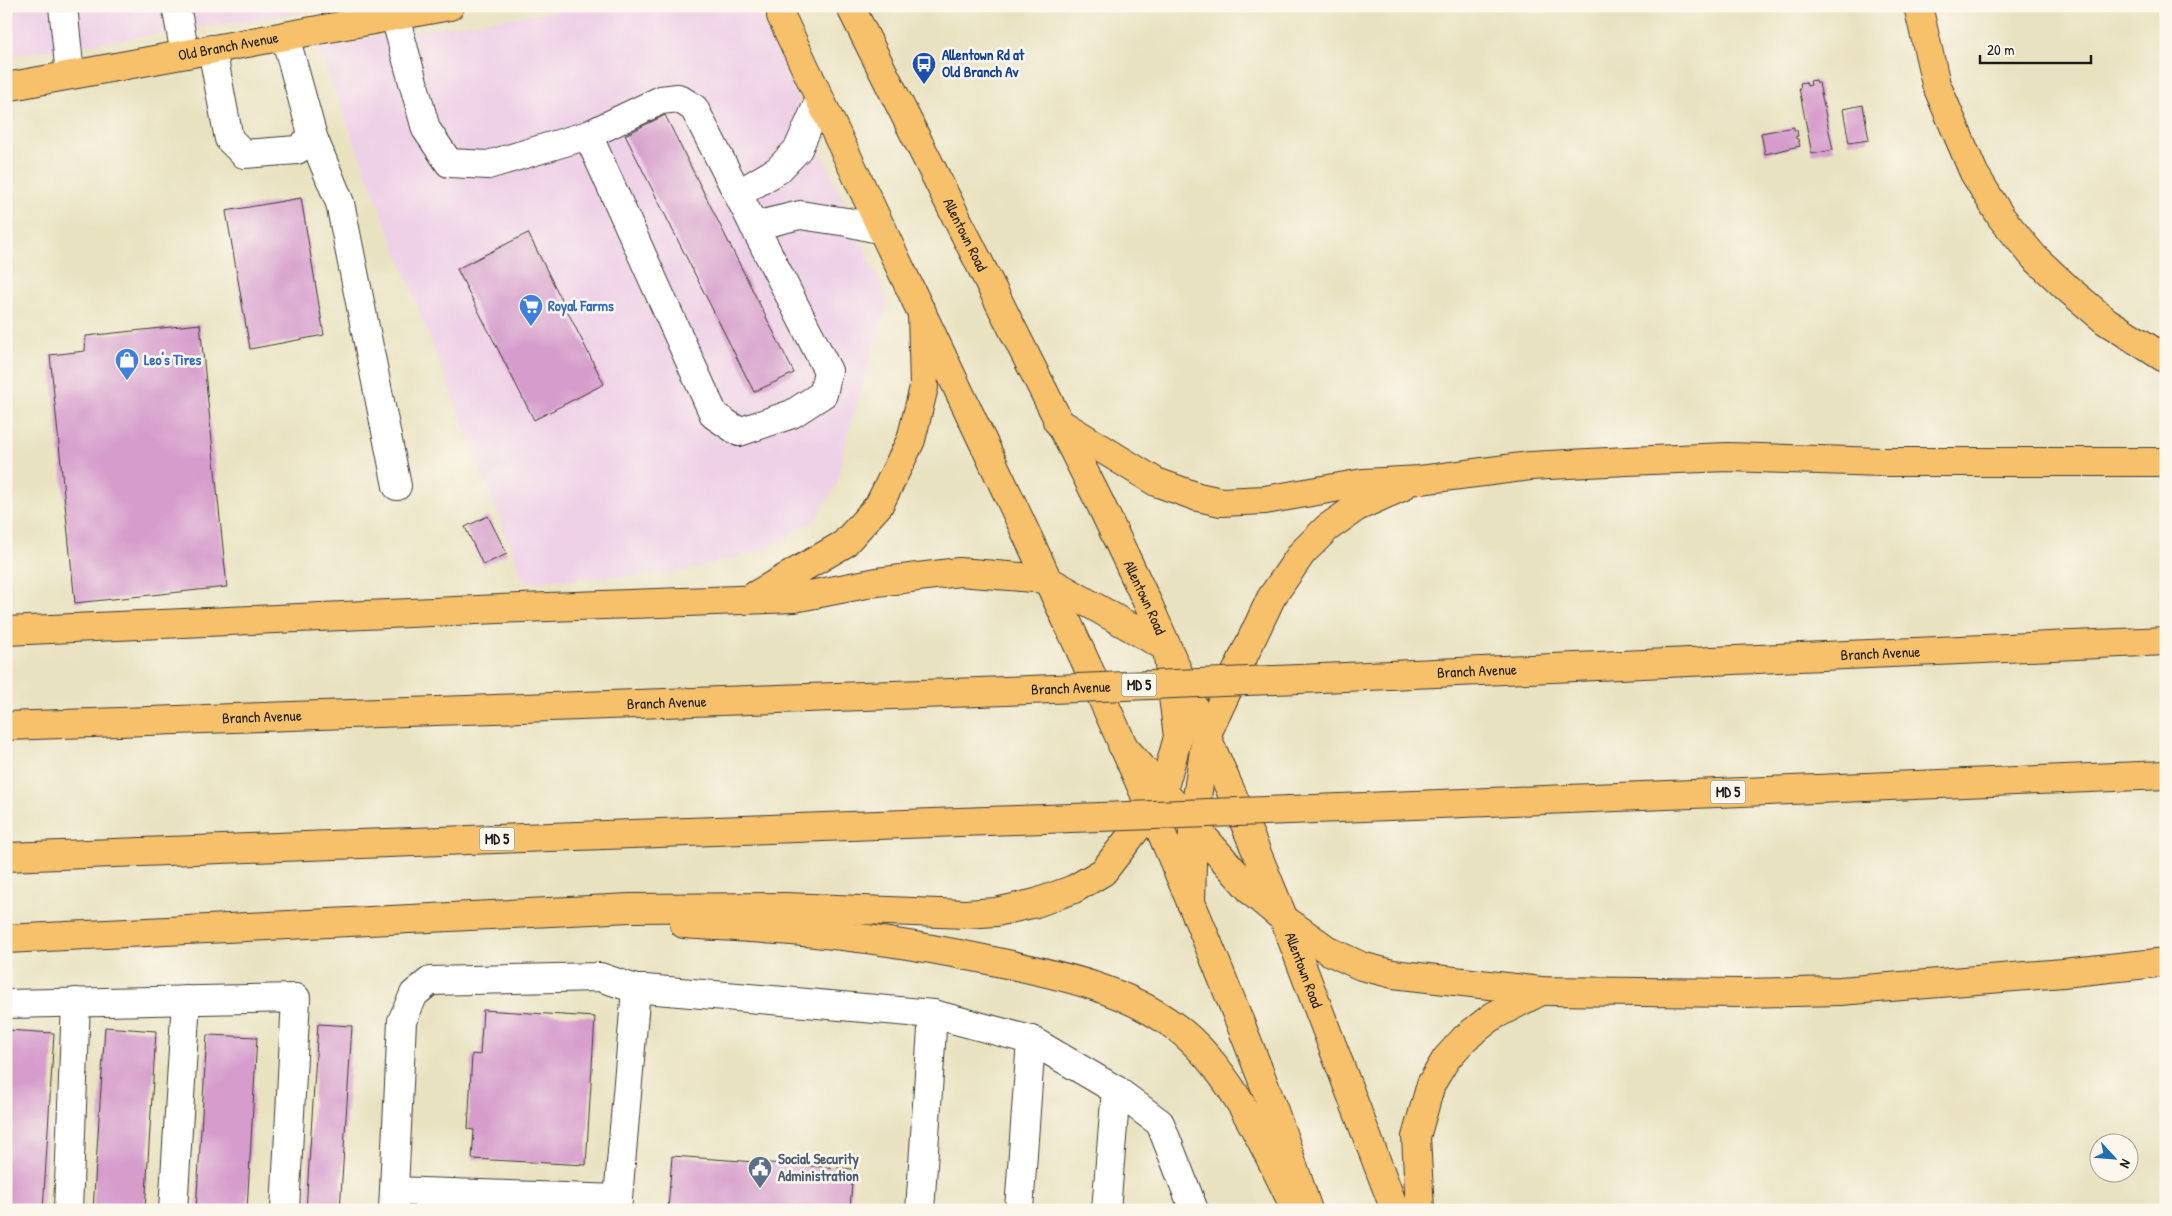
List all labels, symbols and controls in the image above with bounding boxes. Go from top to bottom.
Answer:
street label: Old Branch Avenue [176,27,280,65]
scale bar [1980,32,2091,64]
text: 20 m [1987,39,2014,60]
place label: Allentown Rd at Old Branch Av [942,44,1025,82]
bus stop icon: Allentown Rd at Old Branch Av [911,51,937,85]
street label: Allentown Road [938,194,993,275]
supermarket icon: Royal Farms [518,293,544,327]
place label: Royal Farms [548,295,614,317]
shop icon: Leo's Tires [114,347,140,381]
place label: Leo's Tires [144,349,201,370]
street label: Allentown Road [1119,557,1171,638]
street label: Branch Avenue [1840,641,1921,665]
street label: Branch Avenue [1437,658,1517,683]
road number: MD 5 [1122,674,1156,696]
street label: Branch Avenue [1031,676,1111,700]
street label: Branch Avenue [626,691,707,714]
street label: Branch Avenue [222,705,302,728]
road number: MD 5 [1710,780,1746,804]
road number: MD 5 [480,828,514,851]
street label: Allentown Road [1280,929,1328,1011]
north arrow [2090,1134,2140,1184]
place label: Social Security Administration [778,1148,859,1186]
public building icon: Social Security Administration [747,1155,773,1189]
text: N [2116,1156,2136,1172]

